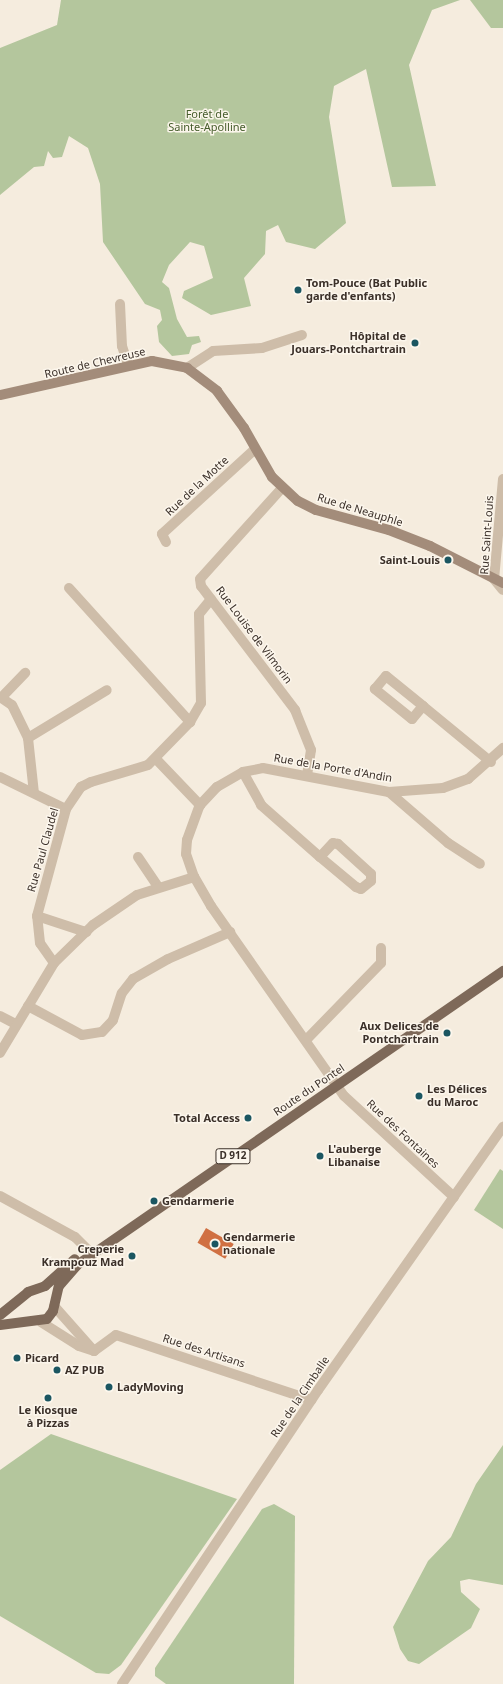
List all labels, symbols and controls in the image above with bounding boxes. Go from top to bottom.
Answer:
park label: Forêt de Sainte-Apolline [168,108,246,134]
place label: Tom-Pouce (Bat Public garde d'enfants) [306,277,427,303]
marker: Tom-Pouce (Bat Public garde d'enfants) [293,285,303,295]
place label: Hôpital de Jouars-Pontchartrain [291,330,406,356]
marker: Hôpital de Jouars-Pontchartrain [409,337,421,349]
street label: Route de Chevreuse [43,345,147,381]
street label: Rue de la Motte [163,453,231,519]
street label: Rue de Neauphle [316,491,404,529]
street label: Rue Saint-Louis [478,495,496,575]
place label: Saint-Louis [380,553,440,567]
marker: Saint-Louis [443,555,453,565]
street label: Rue Louise de Vilmorin [213,584,295,686]
street label: Rue de la Porte d'Andin [273,751,393,785]
street label: Rue Paul Claudel [25,807,61,893]
place label: Aux Delices de Pontchartrain [360,1020,439,1046]
marker: Aux Delices de Pontchartrain [442,1028,452,1038]
street label: Route du Pontel [271,1061,347,1119]
place label: Les Délices du Maroc [427,1083,487,1109]
marker: Les Délices du Maroc [414,1091,424,1101]
street label: Rue des Fontaines [364,1097,442,1171]
place label: Total Access [173,1111,240,1125]
marker: Total Access [243,1113,253,1123]
place label: L'auberge Libanaise [328,1143,381,1169]
road number: D 912 [215,1148,251,1164]
marker: L'auberge Libanaise [315,1151,325,1161]
place label: Gendarmerie [162,1194,234,1208]
marker: Gendarmerie [149,1196,159,1206]
place label: Gendarmerie nationale [223,1231,295,1257]
marker: Gendarmerie nationale [210,1239,220,1249]
place label: Creperie Krampouz Mad [42,1243,124,1269]
marker: Creperie Krampouz Mad [127,1251,137,1261]
street label: Rue des Artisans [161,1331,247,1371]
place label: Picard [25,1351,59,1365]
marker: Picard [12,1353,22,1363]
street label: Rue de la Cimballe [268,1354,332,1440]
place label: AZ PUB [65,1363,104,1377]
marker: AZ PUB [52,1365,62,1375]
place label: LadyMoving [117,1380,184,1394]
marker: LadyMoving [104,1382,114,1392]
marker: Le Kiosque à Pizzas [43,1393,53,1403]
place label: Le Kiosque à Pizzas [18,1404,78,1430]

